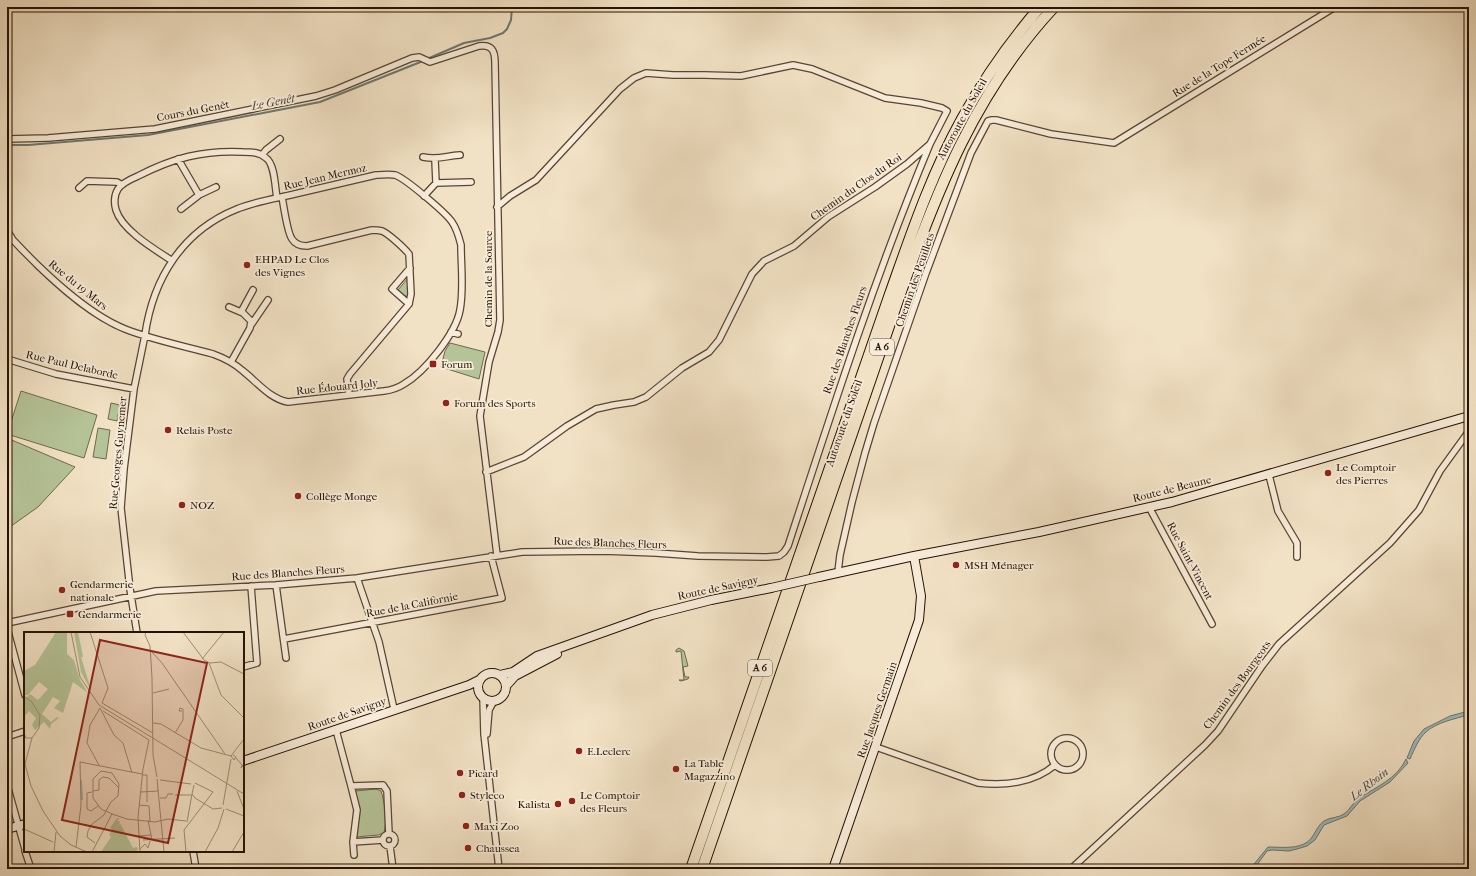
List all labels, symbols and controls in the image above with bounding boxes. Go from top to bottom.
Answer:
street label: Rue de la Tope Fermée [1170,32,1269,100]
street label: Autoroute du Soleil [934,76,990,163]
water label: Le Genêt [249,91,297,113]
street label: Cours du Genêt [156,98,230,124]
street label: Chemin du Clos du Roi [808,150,905,223]
street label: Rue Jean Mermoz [282,161,368,193]
street label: Chemin de la Source [482,230,495,327]
street label: Chemin des Peuillets [893,231,937,329]
place label: EHPAD Le Clos des Vignes [255,253,329,279]
street label: Rue du 19 Mars [46,257,110,313]
marker: EHPAD Le Clos des Vignes [242,260,252,270]
street label: Rue des Blanches Fleurs [820,284,870,396]
road number: A 6 [870,339,894,355]
street label: Rue Paul Delaborde [25,348,120,382]
place label: Forum [441,358,473,371]
marker: Forum [428,359,438,369]
street label: Rue Édouard Joly [295,376,380,398]
street label: Autoroute du Soleil [823,378,865,469]
street label: Rue Georges Guynemer [107,396,129,510]
place label: Forum des Sports [454,397,536,410]
marker: Forum des Sports [441,398,451,408]
place label: Relais Poste [176,424,233,437]
marker: Relais Poste [163,425,173,435]
place label: Le Comptoir des Pierres [1336,461,1396,487]
marker: Le Comptoir des Pierres [1323,468,1333,478]
street label: Route de Beaune [1131,473,1213,505]
place label: Collège Monge [306,490,378,503]
marker: Collège Monge [293,491,303,501]
place label: NOZ [190,499,215,512]
marker: NOZ [177,500,187,510]
street label: Rue Saint-Vincent [1164,520,1216,602]
street label: Rue des Blanches Fleurs [553,535,667,551]
place label: MSH Ménager [964,559,1034,572]
marker: MSH Ménager [951,560,961,570]
street label: Rue des Blanches Fleurs [231,563,345,583]
street label: Route de Savigny [676,573,761,603]
place label: Gendarmerie nationale [70,578,134,604]
marker: Gendarmerie nationale [57,585,67,595]
street label: Rue de la Californie [365,590,460,620]
place label: Gendarmerie [78,608,142,621]
marker: Gendarmerie [65,609,75,619]
inset map [24,632,244,852]
street label: Chemin des Bourgeots [1201,638,1273,732]
street label: Rue Jacques Germain [854,659,900,760]
road number: A 6 [748,660,772,676]
street label: Route de Savigny [306,694,389,734]
place label: E.Leclerc [587,745,631,758]
marker: E.Leclerc [574,746,584,756]
place label: La Table Magazzino [684,757,735,783]
marker: La Table Magazzino [671,764,681,774]
water label: Le Rhoin [1346,764,1391,804]
place label: Picard [468,767,499,780]
marker: Picard [455,768,465,778]
place label: Styleco [470,789,505,802]
place label: Le Comptoir des Fleurs [580,789,640,815]
marker: Styleco [457,790,467,800]
marker: Le Comptoir des Fleurs [567,796,577,806]
place label: Kalista [517,798,551,811]
marker: Kalista [553,799,563,809]
place label: Maxi Zoo [474,820,520,833]
marker: Maxi Zoo [461,821,471,831]
place label: Chaussea [476,842,520,855]
marker: Chaussea [463,843,473,853]

